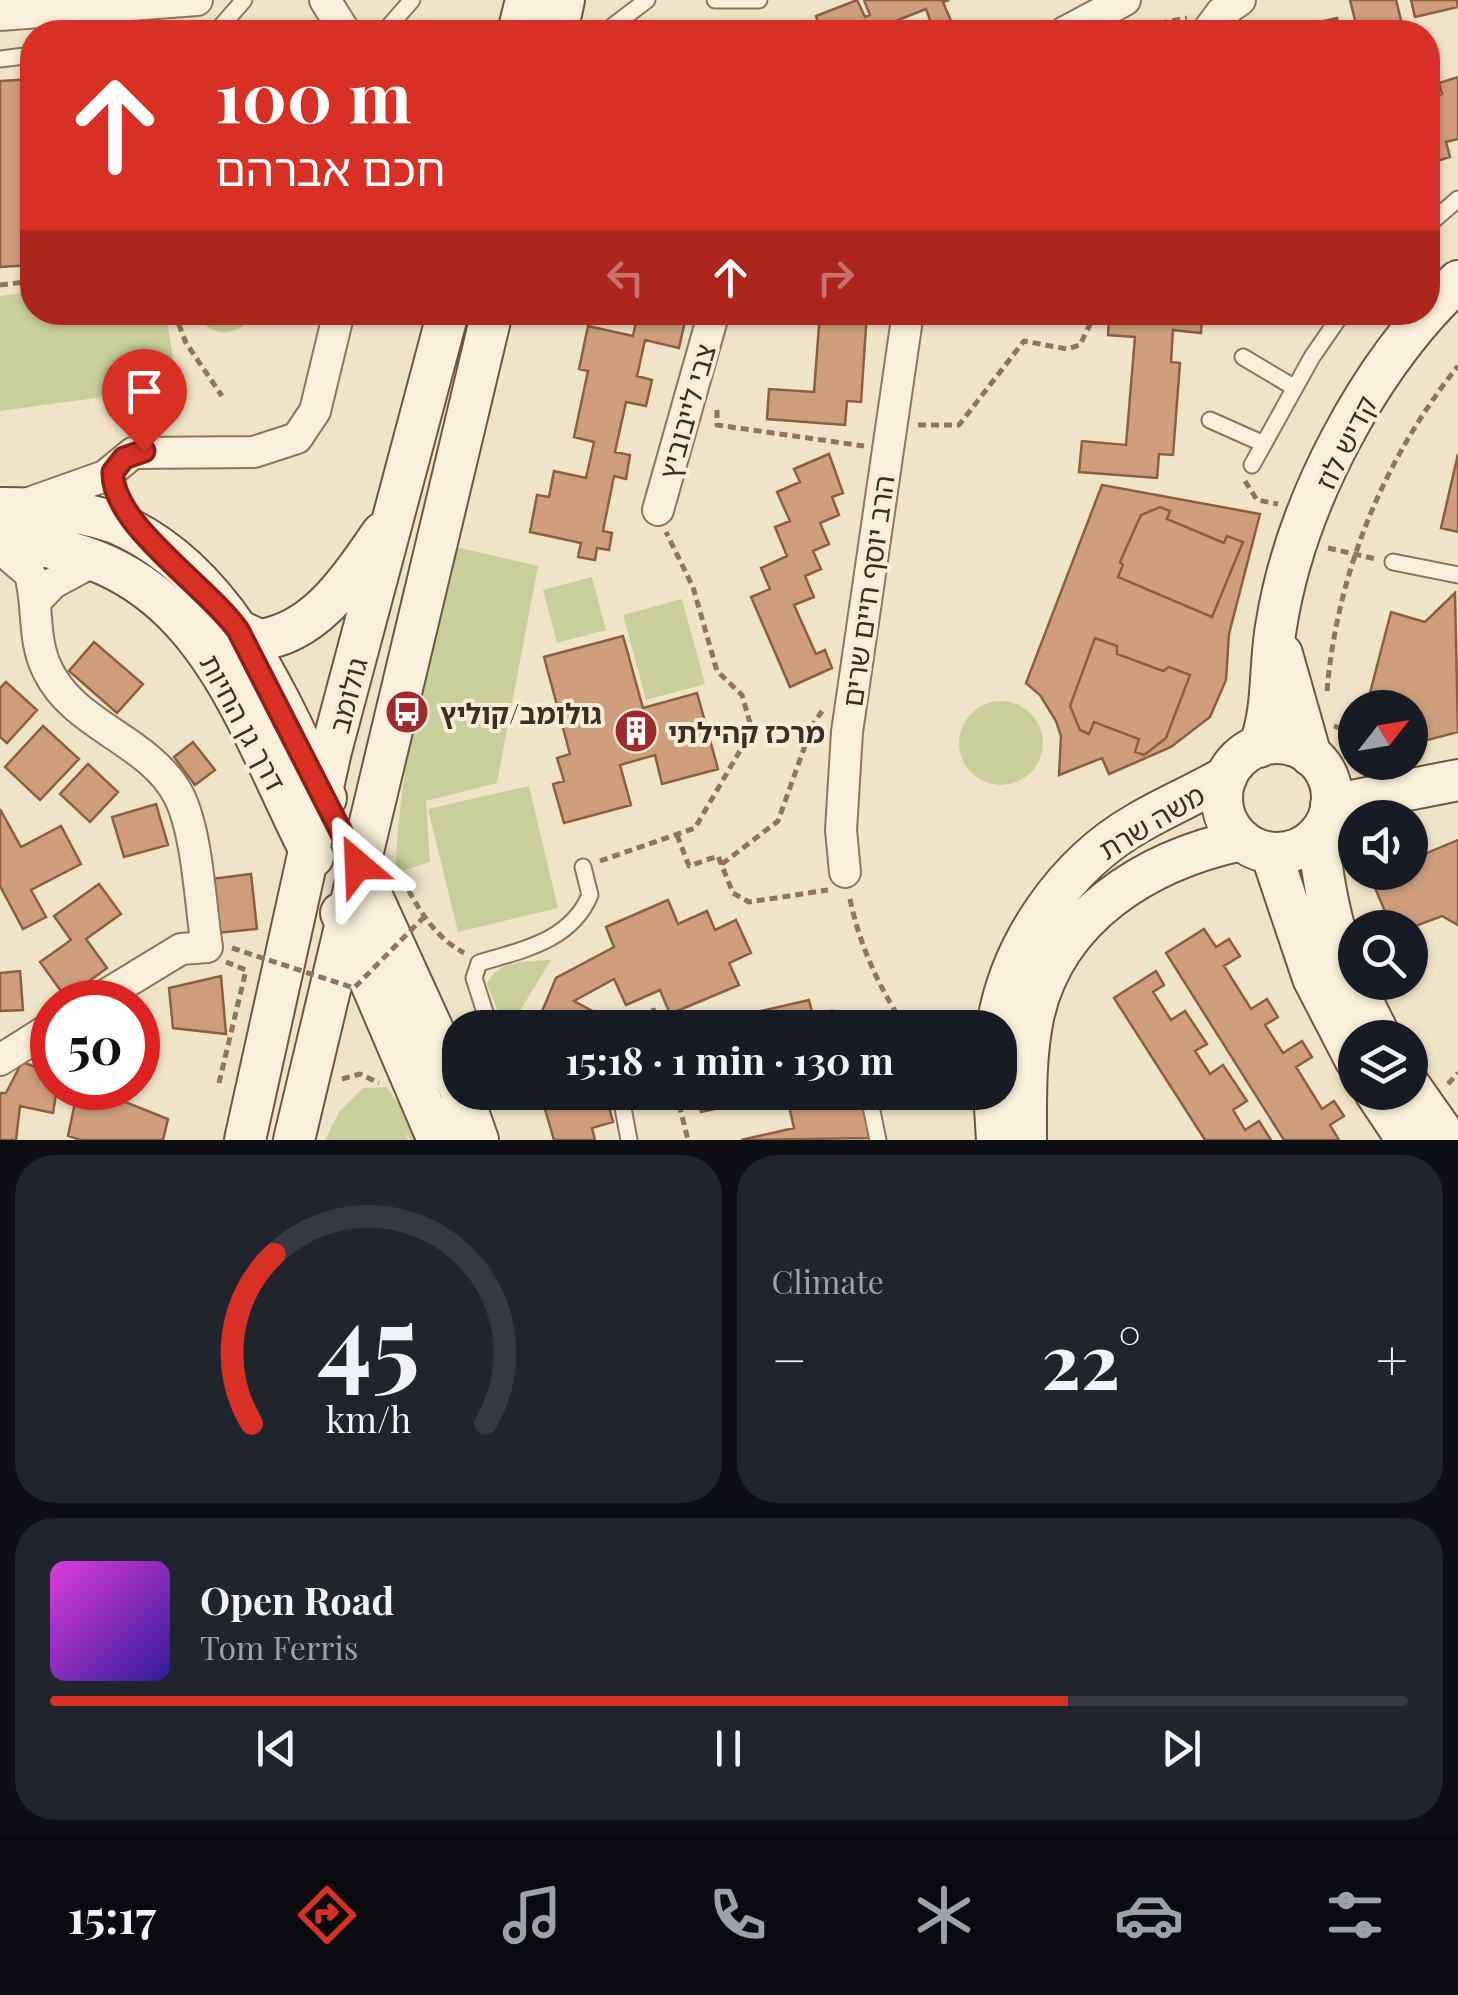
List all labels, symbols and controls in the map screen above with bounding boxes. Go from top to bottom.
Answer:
text: 100 m [215,47,412,141]
icon: ahead [50,60,180,190]
text: חכם אברהם [215,137,446,197]
icon: left [598,250,653,305]
icon: ahead [703,250,758,305]
icon: right [808,250,863,305]
street label: צבי לייבוביץ [649,339,723,483]
pin [102,349,187,452]
icon: arrive [117,364,172,419]
street label: קדיש לוז [1306,389,1384,495]
street label: הרב יוסף חיים שרים [832,473,902,709]
street label: דרך גן החיות [193,647,295,797]
street label: גולומב [319,653,375,737]
bus stop icon: גולומב/קוליץ [384,689,430,735]
north arrow [1338,690,1428,780]
map controls [1338,690,1428,1110]
place label: גולומב/קוליץ [440,694,602,731]
building icon: מרכז קהילתי [613,708,659,754]
place label: מרכז קהילתי [668,713,825,750]
street label: משה שרת [1091,775,1211,867]
button: sound [1338,800,1428,890]
position arrow [306,813,410,917]
button: search [1338,910,1428,1000]
speed limit sign: 50 [30,980,160,1110]
button: layers [1338,1020,1428,1110]
text: 15:18 · 1 min · 130 m [565,1034,894,1085]
text: Climate [772,1259,884,1302]
text: 45 [317,1268,420,1407]
text: 22° [1041,1308,1141,1408]
text: − [772,1321,807,1395]
text: + [1376,1321,1408,1395]
text: km/h [325,1394,411,1442]
text: Open Road [200,1574,394,1625]
text: Tom Ferris [200,1625,358,1668]
icon: previous [249,1721,304,1776]
icon: pause [701,1721,756,1776]
icon: next [1154,1721,1209,1776]
icon: directions [292,1880,362,1950]
icon: music [497,1880,567,1950]
icon: phone [703,1880,773,1950]
icon: climate [909,1880,979,1950]
icon: car [1114,1880,1184,1950]
icon: filters [1320,1880,1390,1950]
text: 15:17 [68,1885,156,1945]

